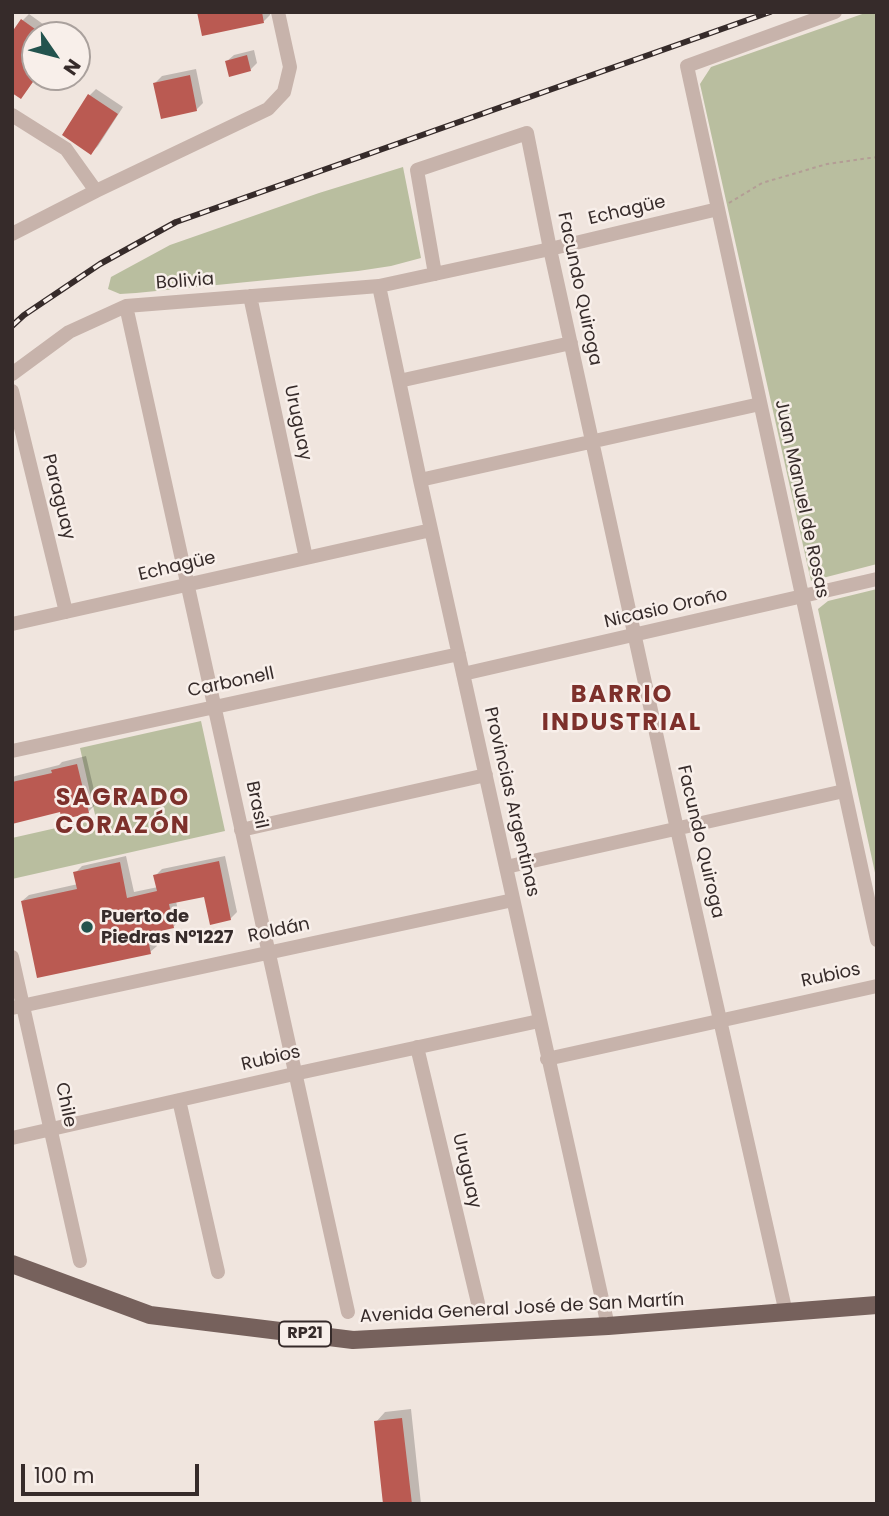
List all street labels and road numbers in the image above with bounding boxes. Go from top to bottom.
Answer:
street label: Echagüe [586,192,668,230]
street label: Facundo Quiroga [552,210,606,368]
street label: Bolivia [155,269,215,295]
street label: Uruguay [278,383,316,463]
street label: Juan Manuel de Rosas [769,398,833,600]
street label: Paraguay [37,452,79,542]
street label: Echagüe [136,548,218,586]
street label: Nicasio Oroño [602,584,730,634]
street label: Carbonell [186,663,276,703]
street label: Provincias Argentinas [479,705,543,899]
street label: Facundo Quiroga [672,763,728,921]
street label: Brasil [240,779,272,831]
street label: Roldán [246,914,312,948]
street label: Rubios [799,959,863,993]
street label: Rubios [239,1042,303,1076]
street label: Chile [50,1081,80,1129]
street label: Uruguay [447,1131,485,1211]
street label: Avenida General José de San Martín [359,1290,685,1328]
road number: RP21 [279,1322,331,1346]

